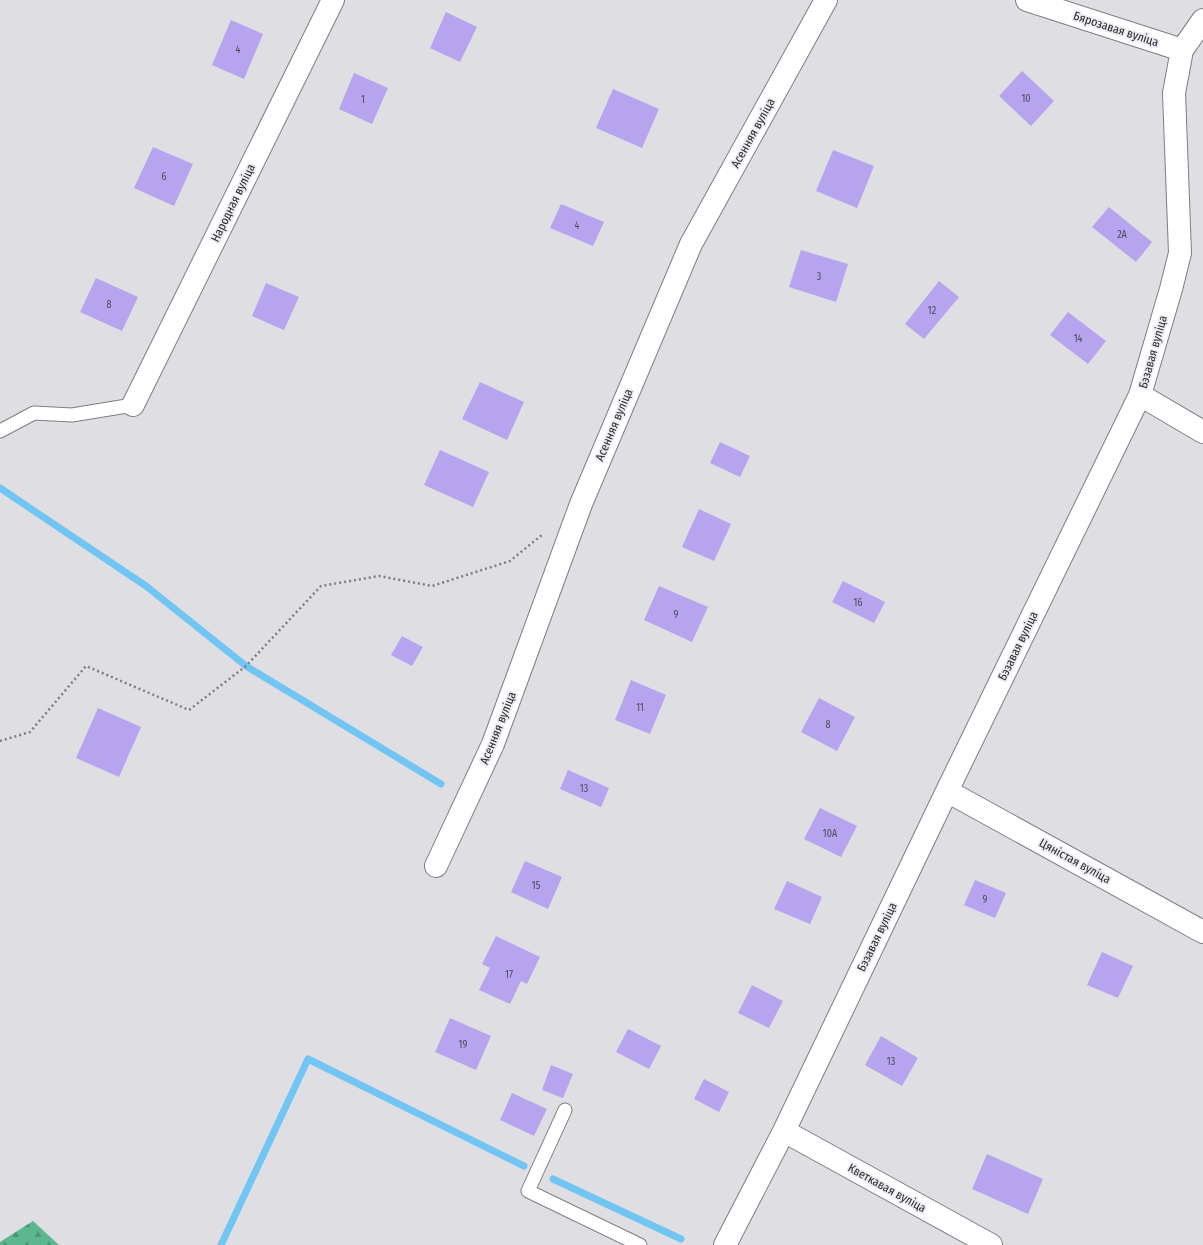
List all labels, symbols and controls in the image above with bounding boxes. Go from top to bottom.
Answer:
street label: Бярозавая вуліца [1072,9,1161,49]
house number: 4 [236,44,241,56]
house number: 10 [1021,93,1031,105]
house number: 1 [361,94,365,106]
street label: Асенняя вуліца [728,96,778,170]
street label: Народная вуліца [208,161,258,244]
house number: 6 [162,171,167,183]
house number: 4 [575,220,580,232]
house number: 2А [1117,229,1128,241]
house number: 3 [817,271,822,283]
house number: 8 [107,299,112,311]
house number: 12 [928,305,937,317]
street label: Бэзавая вуліца [1136,314,1170,390]
house number: 14 [1074,333,1083,345]
street label: Асенняя вуліца [592,387,636,463]
house number: 16 [854,597,862,609]
house number: 9 [674,609,679,621]
street label: Бэзавая вуліца [995,609,1041,683]
street label: Асенняя вуліца [477,689,519,766]
house number: 11 [636,702,644,714]
house number: 8 [826,719,831,731]
house number: 13 [580,783,589,795]
house number: 10А [823,828,838,840]
street label: Цяністая вуліца [1037,836,1113,886]
house number: 15 [532,880,541,892]
house number: 9 [983,894,988,906]
street label: Бэзавая вуліца [854,900,900,974]
house number: 17 [505,969,513,981]
house number: 19 [459,1039,468,1051]
house number: 13 [887,1056,896,1068]
street label: Кветкавая вуліца [845,1161,929,1215]

